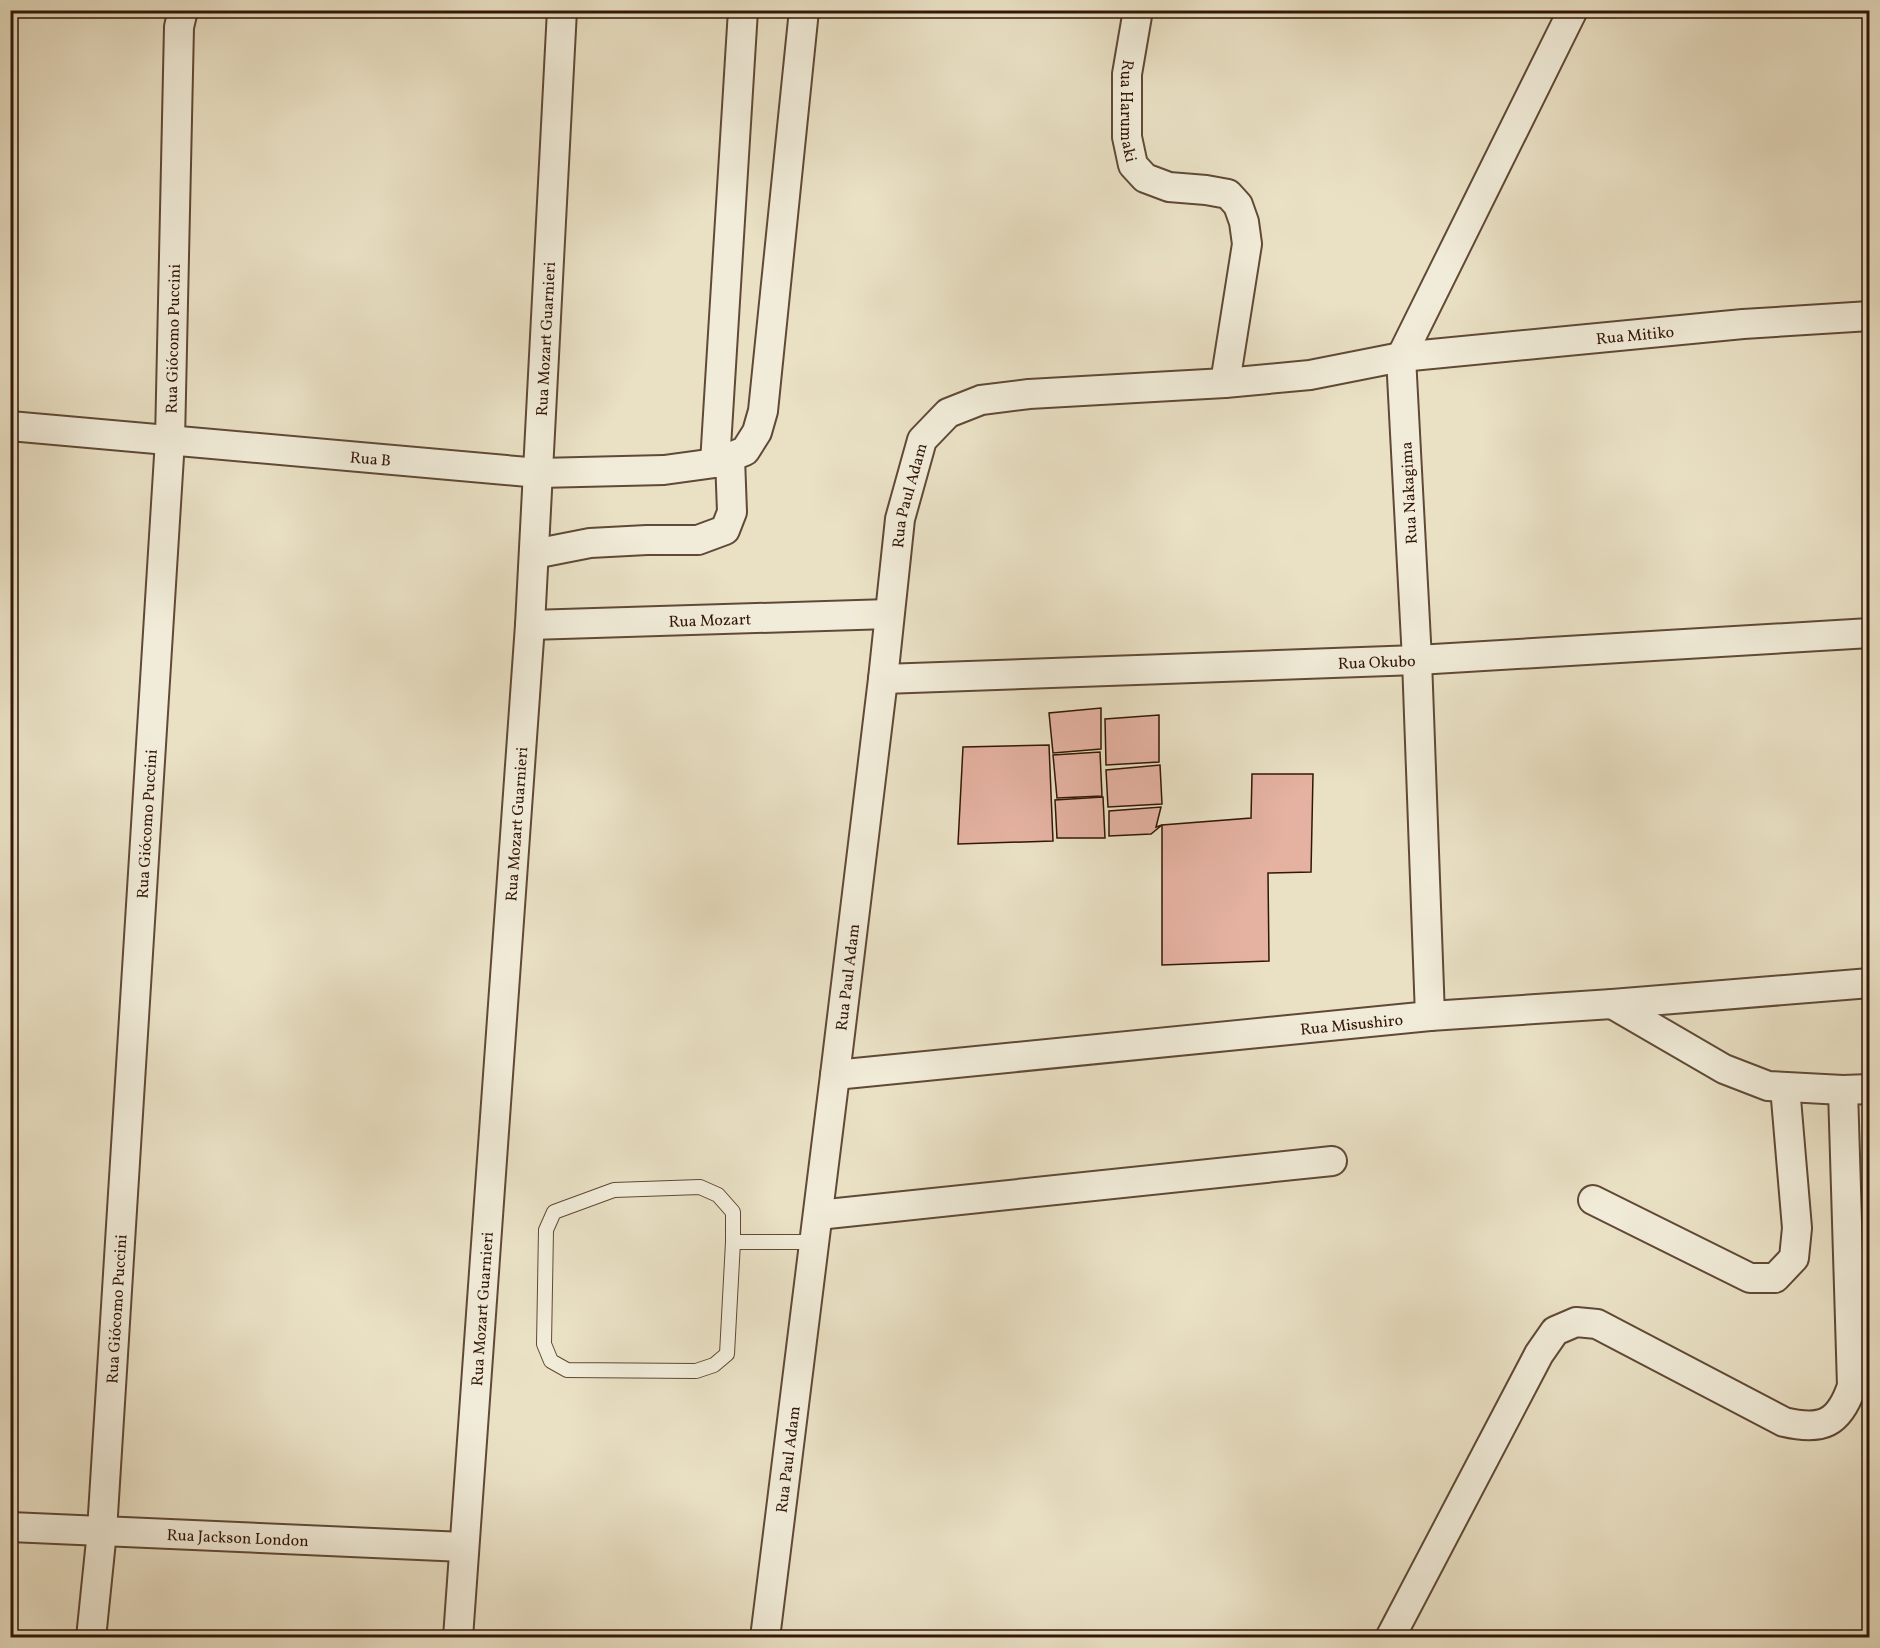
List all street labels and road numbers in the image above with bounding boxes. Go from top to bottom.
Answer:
street label: Rua Harumaki [1114,58,1141,165]
street label: Rua Mozart Guarnieri [532,261,562,417]
street label: Rua Giócomo Puccini [162,264,187,414]
street label: Rua Mitiko [1595,322,1675,351]
street label: Rua Paul Adam [888,441,934,549]
street label: Rua Nakagima [1396,441,1424,545]
street label: Rua B [349,447,392,473]
street label: Rua Mozart [668,609,752,634]
street label: Rua Okubo [1337,651,1416,676]
street label: Rua Mozart Guarnieri [501,746,534,902]
street label: Rua Giócomo Puccini [132,749,164,899]
street label: Rua Paul Adam [831,923,866,1032]
street label: Rua Misushiro [1299,1010,1404,1042]
street label: Rua Mozart Guarnieri [467,1231,500,1387]
street label: Rua Giócomo Puccini [102,1234,133,1384]
street label: Rua Paul Adam [772,1405,807,1514]
street label: Rua Jackson London [166,1525,309,1553]

